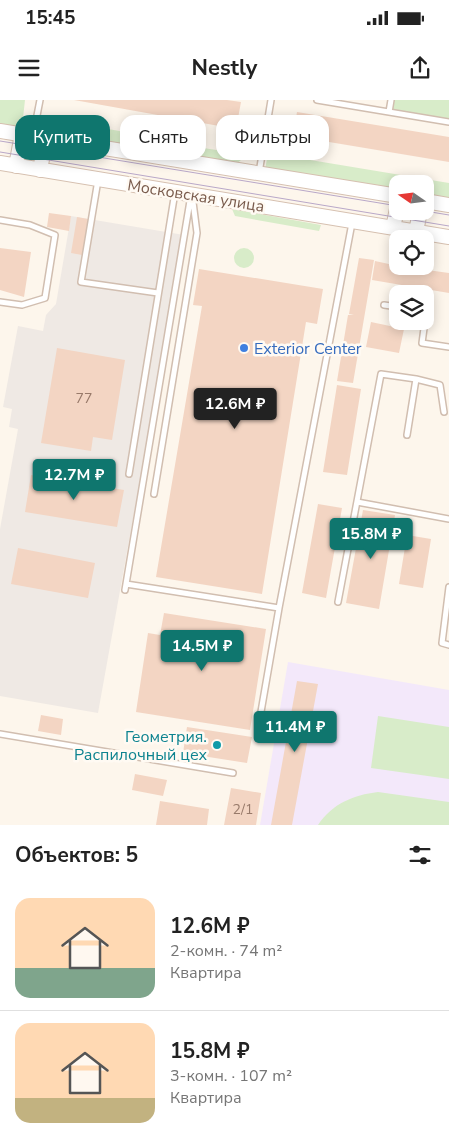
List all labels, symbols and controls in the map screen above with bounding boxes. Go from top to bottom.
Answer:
text: 15:45 [25,5,75,31]
text: Nestly [192,53,257,83]
icon: menu [15,54,43,82]
icon: share [406,54,434,82]
chip: Купить [15,115,110,160]
chip: Снять [120,115,206,160]
chip: Фильтры [216,115,329,160]
street label: Московская улица [126,174,266,218]
north arrow [389,175,434,220]
map controls [389,175,434,330]
button: locate [389,230,434,275]
button: layers [389,285,434,330]
place label: Exterior Center [254,338,362,360]
marker: Exterior Center [238,342,250,354]
pin: 12.6M ₽ [189,388,281,430]
house number: 77 [76,389,92,408]
text: 12.6M ₽ [205,393,265,415]
pin: 12.7M ₽ [28,458,120,501]
text: 12.7M ₽ [44,464,104,486]
pin: 15.8M ₽ [325,518,417,560]
text: 15.8M ₽ [341,523,401,545]
pin: 14.5M ₽ [156,630,248,672]
text: 14.5M ₽ [172,635,232,657]
pin: 11.4M ₽ [249,710,341,753]
text: 11.4M ₽ [265,716,325,738]
place label: Геометрия. Распилочный цех [74,726,207,766]
marker: Геометрия. Распилочный цех [211,739,223,751]
house number: 2/1 [233,800,253,819]
text: Объектов: 5 [15,841,138,869]
icon: filters [406,841,434,869]
text: 12.6M ₽ [170,912,250,940]
icon: home [55,918,115,978]
text: 2-комн. · 74 m² [170,940,282,962]
text: Квартира [170,962,242,984]
text: 15.8M ₽ [170,1037,250,1065]
icon: home [55,1043,115,1103]
text: 3-комн. · 107 m² [170,1065,292,1087]
text: Квартира [170,1087,242,1109]

